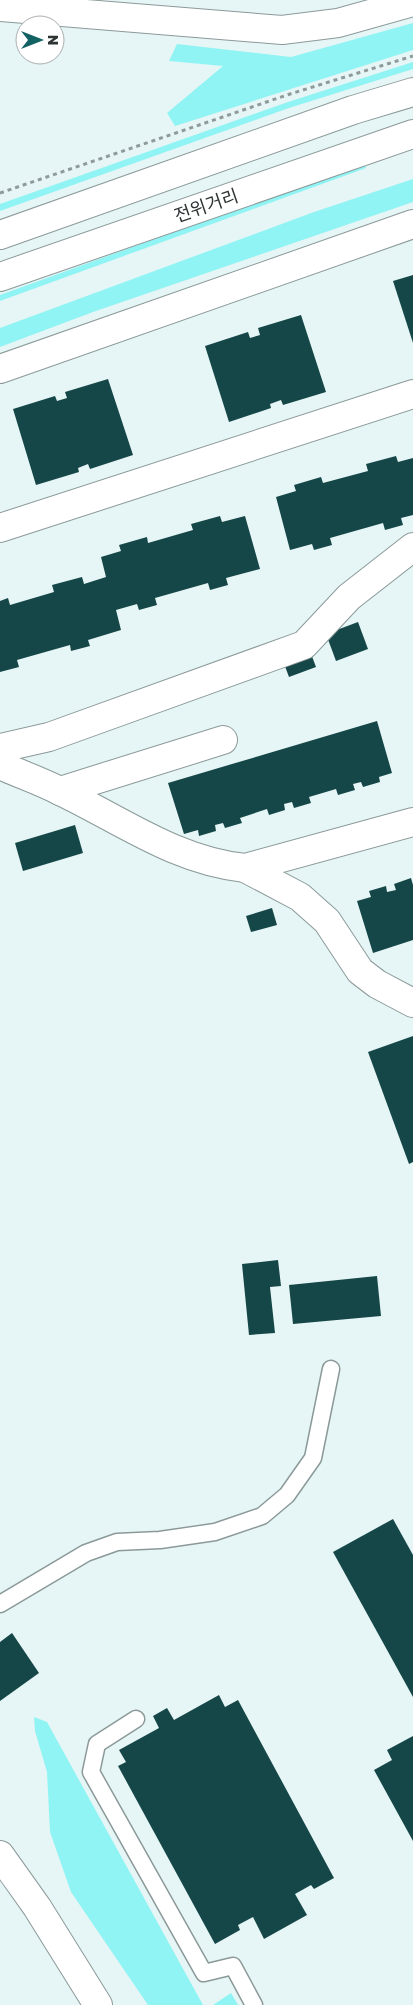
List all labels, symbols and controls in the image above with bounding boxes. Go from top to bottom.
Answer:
north arrow [15,15,65,65]
text: N [45,35,62,45]
street label: 전위거리 [171,184,241,226]

